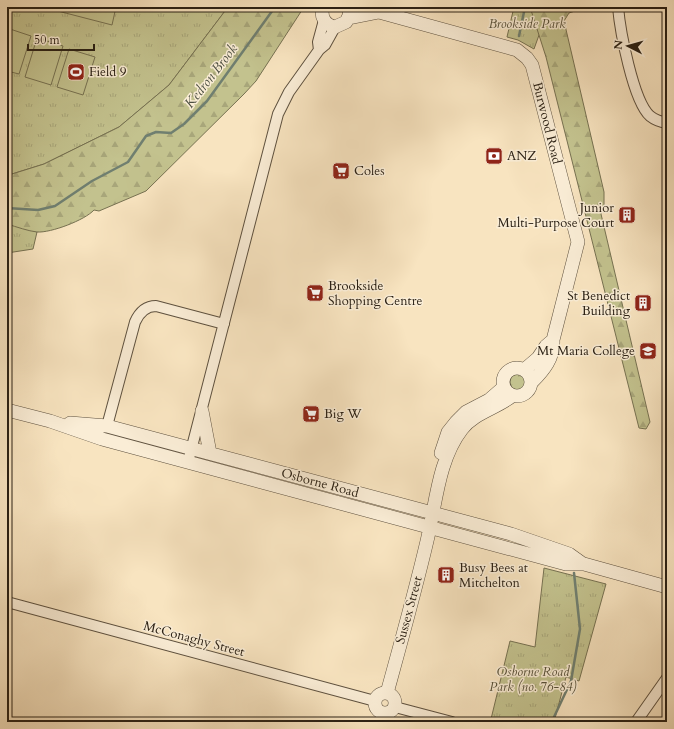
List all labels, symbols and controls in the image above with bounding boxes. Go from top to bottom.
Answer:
park label: Brookside Park [488,15,566,33]
scale bar [28,26,94,52]
north arrow [608,26,648,66]
text: 50 m [34,32,61,48]
text: N [611,39,627,51]
water label: Kedron Brook [180,40,242,112]
sports icon: Field 9 [66,62,86,82]
place label: Field 9 [89,63,127,81]
street label: Burwood Road [528,80,566,166]
bank icon: ANZ [484,146,504,166]
place label: ANZ [507,147,537,165]
supermarket icon: Coles [331,161,351,181]
place label: Coles [354,162,385,180]
place label: Junior Multi-Purpose Court [498,199,614,232]
building icon: Junior Multi-Purpose Court [617,205,637,225]
place label: Brookside Shopping Centre [328,277,422,310]
supermarket icon: Brookside Shopping Centre [305,283,325,303]
place label: St Benedict Building [567,287,631,320]
building icon: St Benedict Building [633,293,653,313]
school or university icon: Mt Maria College [638,341,658,361]
place label: Mt Maria College [537,342,635,360]
supermarket icon: Big W [301,404,321,424]
place label: Big W [324,405,362,423]
street label: Osborne Road [279,464,361,502]
place label: Busy Bees at Mitchelton [459,559,528,592]
building icon: Busy Bees at Mitchelton [436,565,456,585]
street label: Sussex Street [391,574,427,646]
street label: McConaghy Street [141,617,247,661]
park label: Osborne Road Park (no. 76-84) [489,663,577,696]

